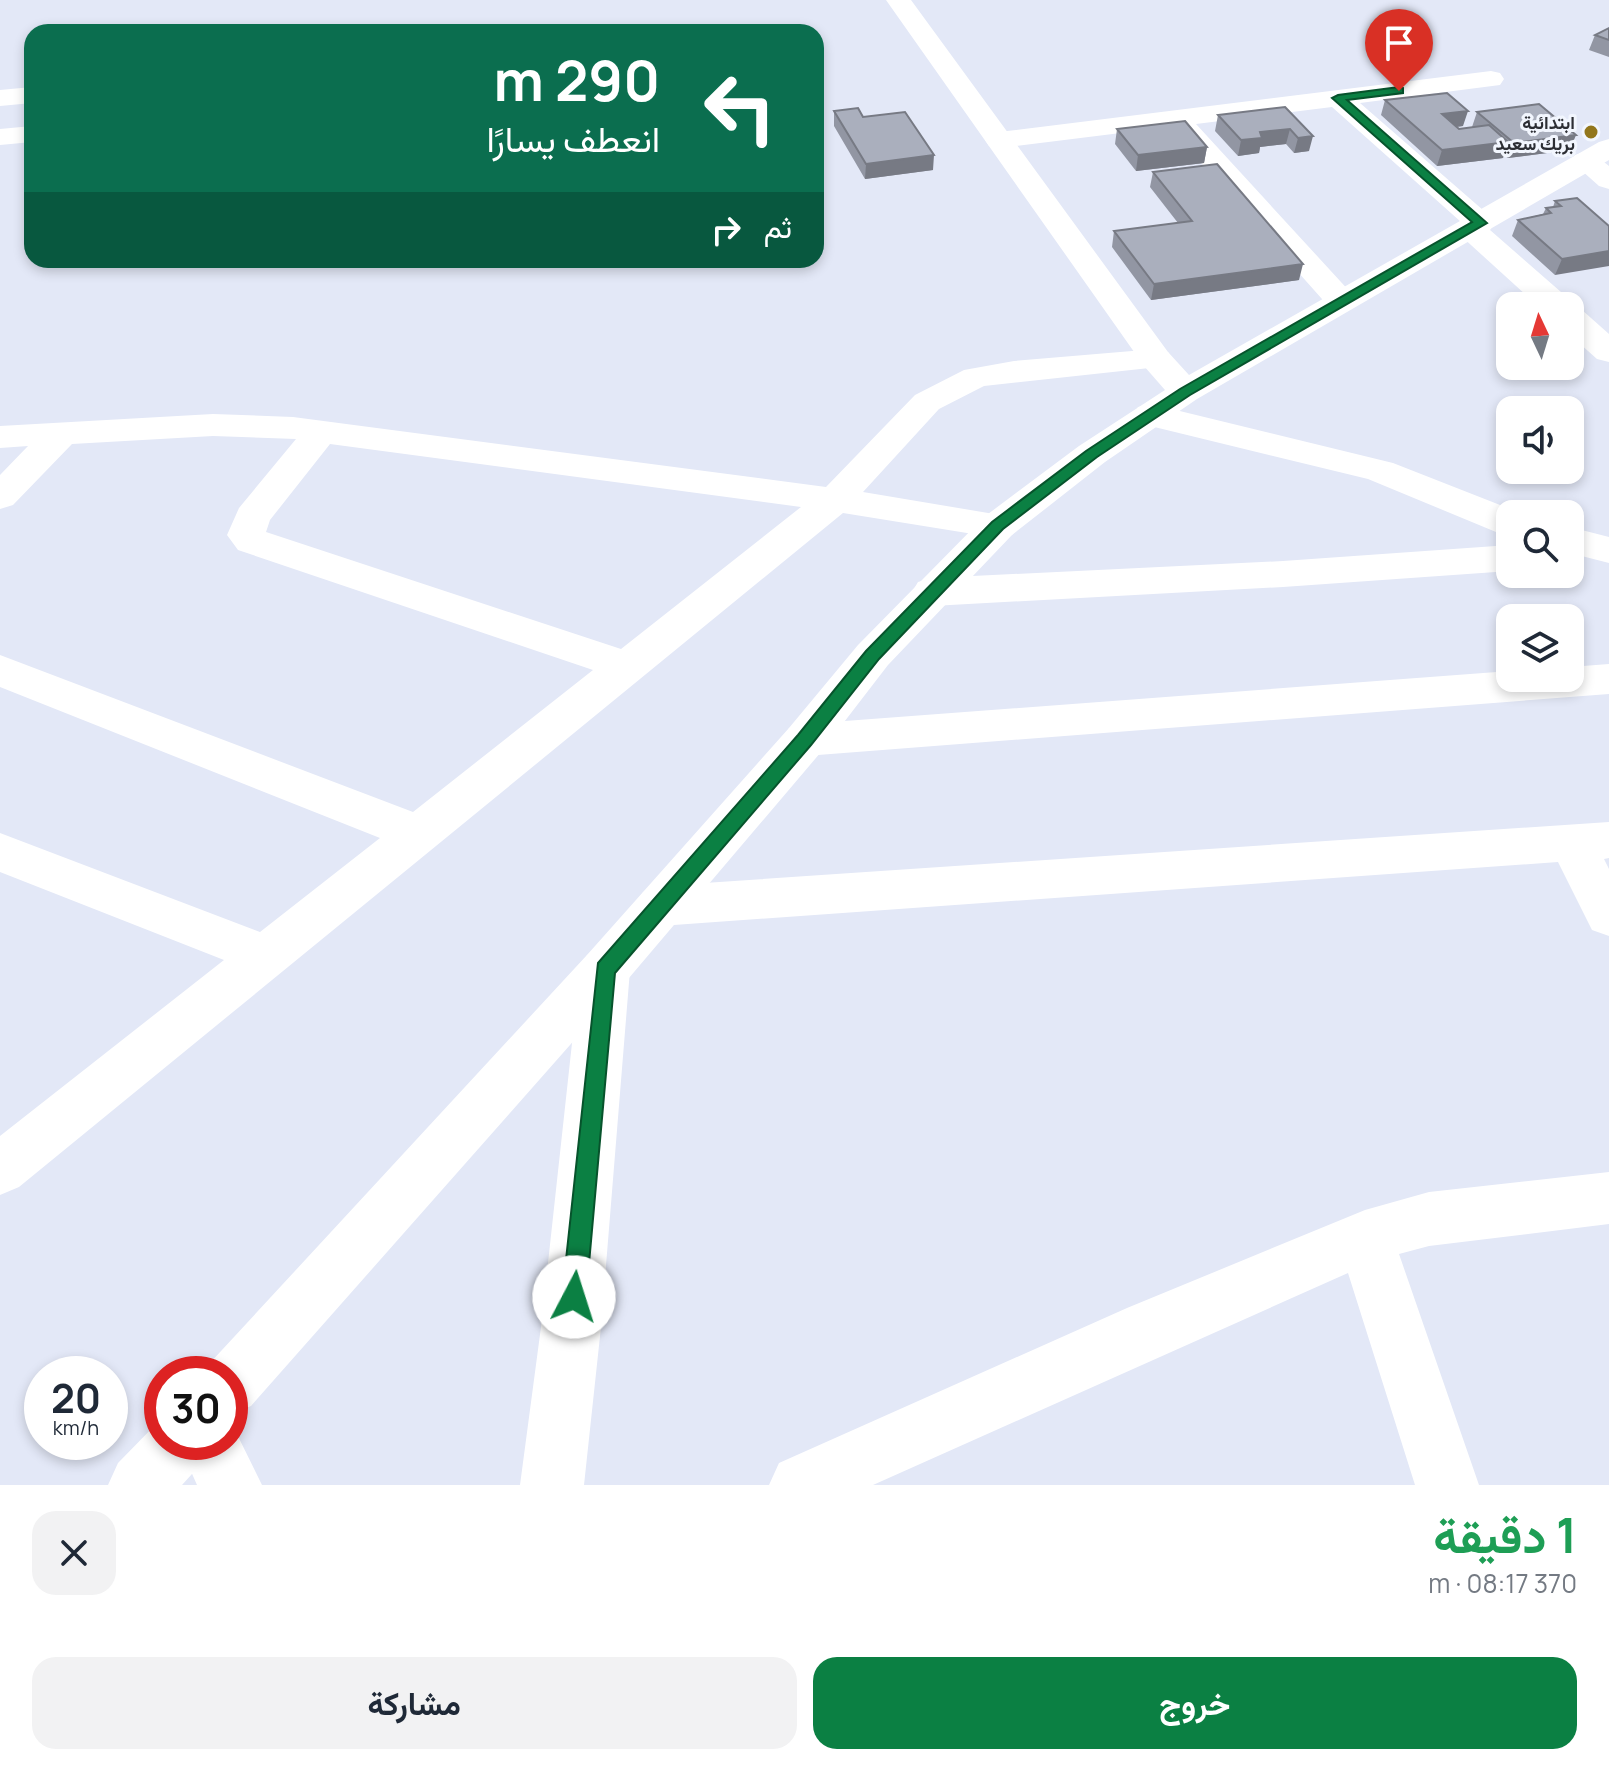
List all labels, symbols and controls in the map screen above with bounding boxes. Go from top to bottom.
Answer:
pin [1365,9,1433,91]
icon: arrive [1377,21,1421,65]
text: 290 m [493,41,660,118]
icon: left [688,56,792,160]
place label: ابتدائية بريك سعيد [1495,110,1575,155]
text: انعطف يسارًا [487,114,660,163]
marker: ابتدائية بريك سعيد [1582,123,1600,141]
text: ثم [764,206,792,247]
icon: right [704,208,748,252]
north arrow [1496,292,1584,380]
map controls [1496,292,1584,692]
button: sound [1496,396,1584,484]
button: search [1496,500,1584,588]
button: layers [1496,604,1584,692]
position arrow [532,1255,616,1339]
speed limit sign: 30 [144,1356,248,1460]
text: 20 [51,1370,101,1425]
text: km/h [53,1414,99,1441]
text: 1 دقيقة [1433,1502,1577,1567]
button: close [32,1511,116,1595]
text: 370 m · 08:17 [1428,1565,1577,1601]
button: مشاركة [32,1657,797,1749]
button: خروج [813,1657,1577,1749]

